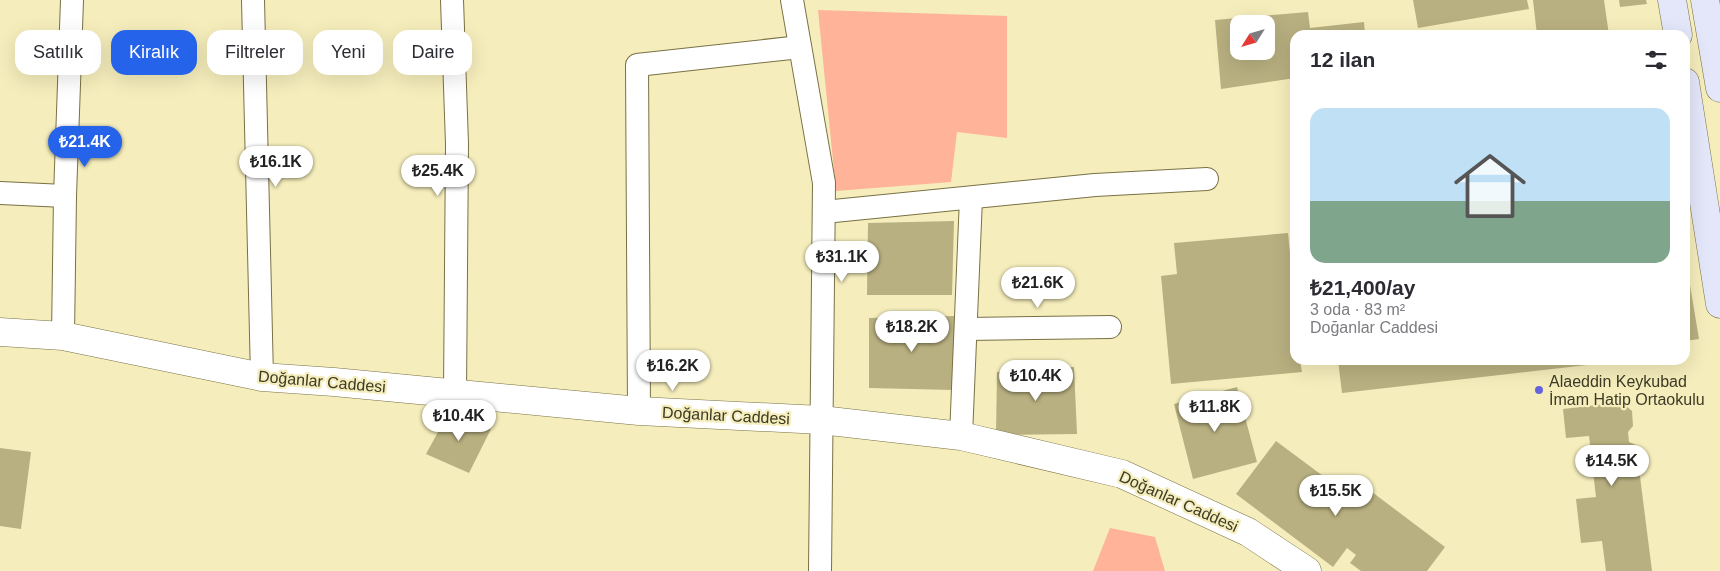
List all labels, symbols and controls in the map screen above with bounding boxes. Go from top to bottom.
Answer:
north arrow [1230,15,1275,60]
map controls [1230,15,1275,60]
chip: Satılık [15,30,101,75]
chip: Kiralık [111,30,197,75]
chip: Filtreler [207,30,303,75]
chip: Yeni [313,30,383,75]
chip: Daire [393,30,472,75]
icon: filters [1642,46,1670,74]
text: 12 ilan [1310,48,1375,71]
pin: ₺21.4K [44,126,126,168]
text: ₺21.4K [59,133,111,150]
icon: home [1445,141,1535,231]
pin: ₺16.1K [235,146,317,188]
text: ₺16.1K [250,153,302,170]
pin: ₺25.4K [397,154,479,197]
text: ₺25.4K [412,162,464,179]
pin: ₺31.1K [801,240,883,283]
text: ₺31.1K [816,248,868,265]
pin: ₺21.6K [997,266,1079,309]
text: ₺21.6K [1012,274,1064,291]
text: ₺21,400/ay [1310,276,1415,299]
text: 3 oda · 83 m² [1310,301,1405,318]
pin: ₺18.2K [871,310,953,353]
text: ₺18.2K [886,318,938,335]
text: Doğanlar Caddesi [1310,319,1438,336]
pin: ₺16.2K [632,350,714,392]
text: ₺16.2K [647,357,699,374]
pin: ₺10.4K [995,360,1077,402]
street label: Doğanlar Caddesi [257,367,386,396]
text: ₺10.4K [1010,367,1062,384]
place label: Alaeddin Keykubad İmam Hatip Ortaokulu [1549,373,1705,408]
marker: Alaeddin Keykubad İmam Hatip Ortaokulu [1533,384,1545,396]
pin: ₺11.8K [1174,390,1256,433]
text: ₺11.8K [1190,398,1240,415]
pin: ₺10.4K [418,400,500,442]
street label: Doğanlar Caddesi [662,404,790,427]
text: ₺10.4K [433,407,485,424]
pin: ₺14.5K [1571,444,1653,487]
text: ₺14.5K [1586,452,1638,469]
street label: Doğanlar Caddesi [1117,468,1241,535]
pin: ₺15.5K [1295,474,1377,517]
text: ₺15.5K [1310,482,1362,499]

